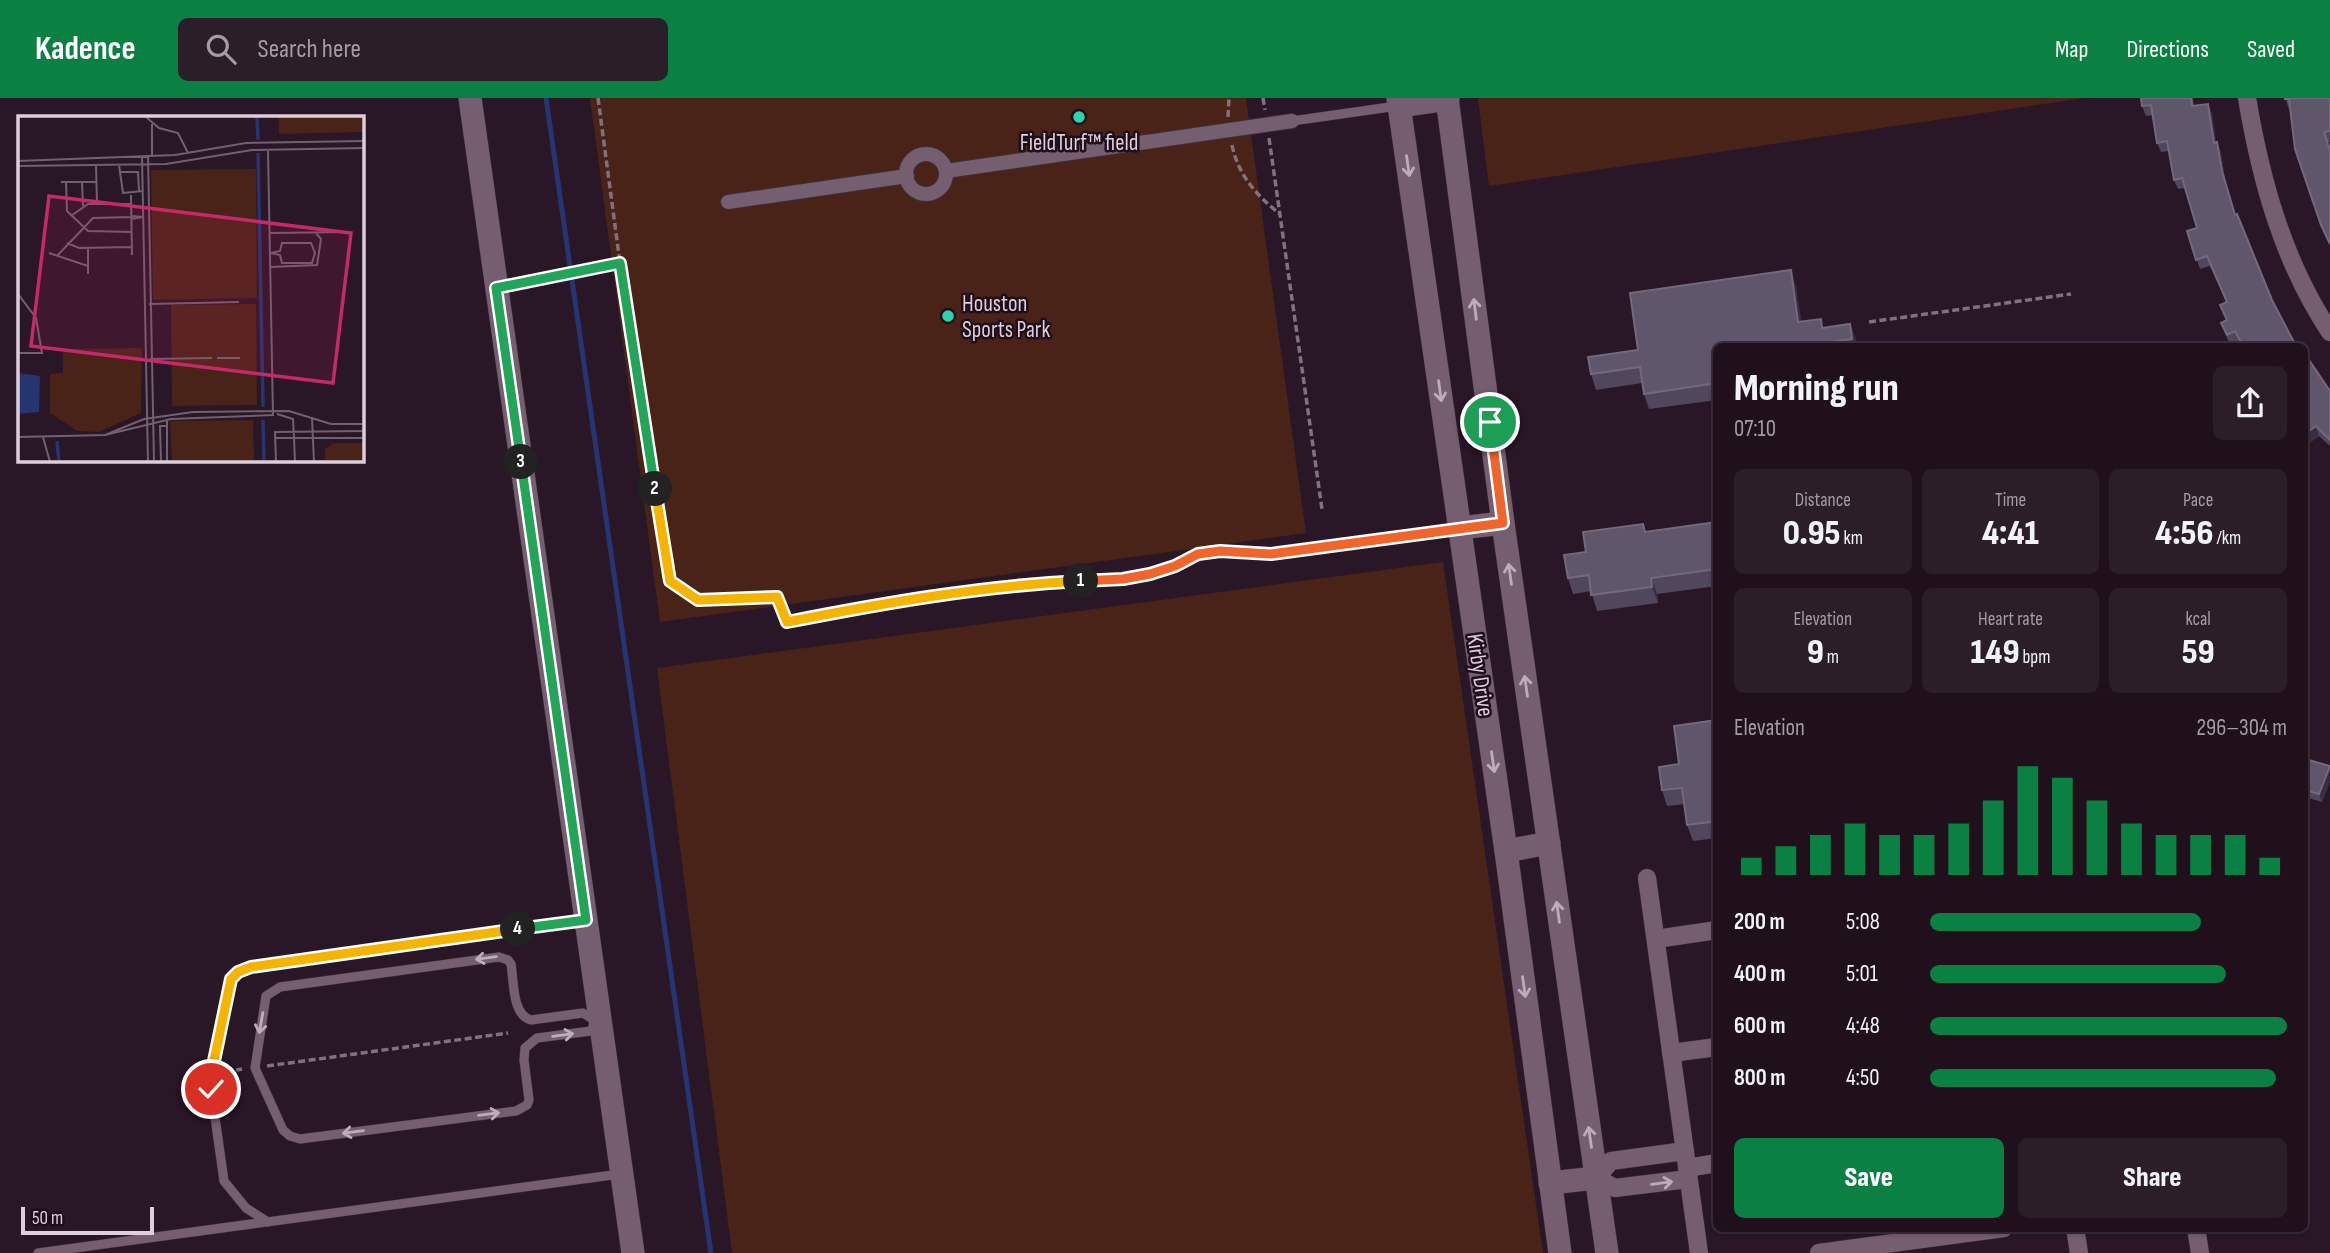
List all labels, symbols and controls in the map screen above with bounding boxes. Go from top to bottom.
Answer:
search box [178,18,668,81]
text: Kadence [35,29,136,69]
icon: search [202,30,240,68]
text: Search here [258,34,361,65]
text: Map [2055,35,2088,64]
text: Directions [2126,35,2209,64]
text: Saved [2247,35,2295,64]
marker: FieldTurf™ field [1071,109,1087,125]
inset map [18,116,364,462]
place label: FieldTurf™ field [1020,129,1138,157]
one-way arrow [1401,154,1414,176]
place label: Houston Sports Park [962,290,1050,344]
one-way arrow [1468,298,1481,321]
marker: Houston Sports Park [940,308,956,324]
text: Morning run [1734,366,1899,411]
button: share [2213,366,2287,440]
one-way arrow [1434,379,1447,402]
pin [1460,392,1520,452]
icon: arrive [1471,403,1509,441]
text: 07:10 [1734,415,1776,443]
pin: 3 [504,444,538,480]
text: 3 [516,450,525,473]
pin: 2 [638,472,672,506]
text: 2 [650,477,659,500]
text: Distance [1795,489,1851,512]
text: Time [1995,489,2026,512]
text: Pace [2183,489,2213,512]
text: 0.95 [1783,512,1840,555]
text: 4:41 [1982,512,2039,555]
text: 4:56 [2155,512,2213,555]
text: km [1840,527,1863,550]
text: /km [2213,527,2241,550]
one-way arrow [1503,563,1516,586]
pin: 1 [1064,564,1098,598]
text: 1 [1077,569,1084,592]
text: Elevation [1794,608,1852,631]
text: Heart rate [1978,608,2043,631]
text: kcal [2186,608,2211,631]
text: 9 [1807,631,1824,674]
text: 149 [1971,631,2019,674]
text: 59 [2182,631,2215,674]
street label: Kirby Drive [1460,632,1500,718]
text: m [1824,646,1839,669]
text: bpm [2019,646,2050,669]
one-way arrow [1520,676,1533,698]
text: Elevation [1734,714,1805,742]
text: 296–304 m [2197,714,2287,742]
one-way arrow [1487,750,1500,772]
one-way arrow [1552,901,1565,924]
text: 200 m [1734,908,1785,936]
text: 5:08 [1846,908,1880,936]
pin: 4 [500,912,536,946]
text: 4 [513,917,522,940]
one-way arrow [475,952,497,965]
text: 400 m [1734,960,1785,988]
text: 5:01 [1846,960,1878,988]
one-way arrow [1517,975,1530,998]
one-way arrow [254,1011,268,1034]
text: 600 m [1734,1012,1786,1040]
text: 4:48 [1846,1012,1880,1040]
one-way arrow [551,1028,574,1041]
pin [181,1059,241,1119]
text: 800 m [1734,1064,1786,1092]
text: 4:50 [1846,1064,1879,1092]
icon: check [192,1070,230,1108]
one-way arrow [477,1108,499,1121]
one-way arrow [342,1125,365,1138]
one-way arrow [1583,1126,1596,1149]
button: Save [1734,1138,2004,1218]
button: Share [2018,1138,2287,1218]
one-way arrow [1650,1176,1673,1189]
scale bar [21,1204,154,1236]
text: 50 m [32,1207,63,1230]

